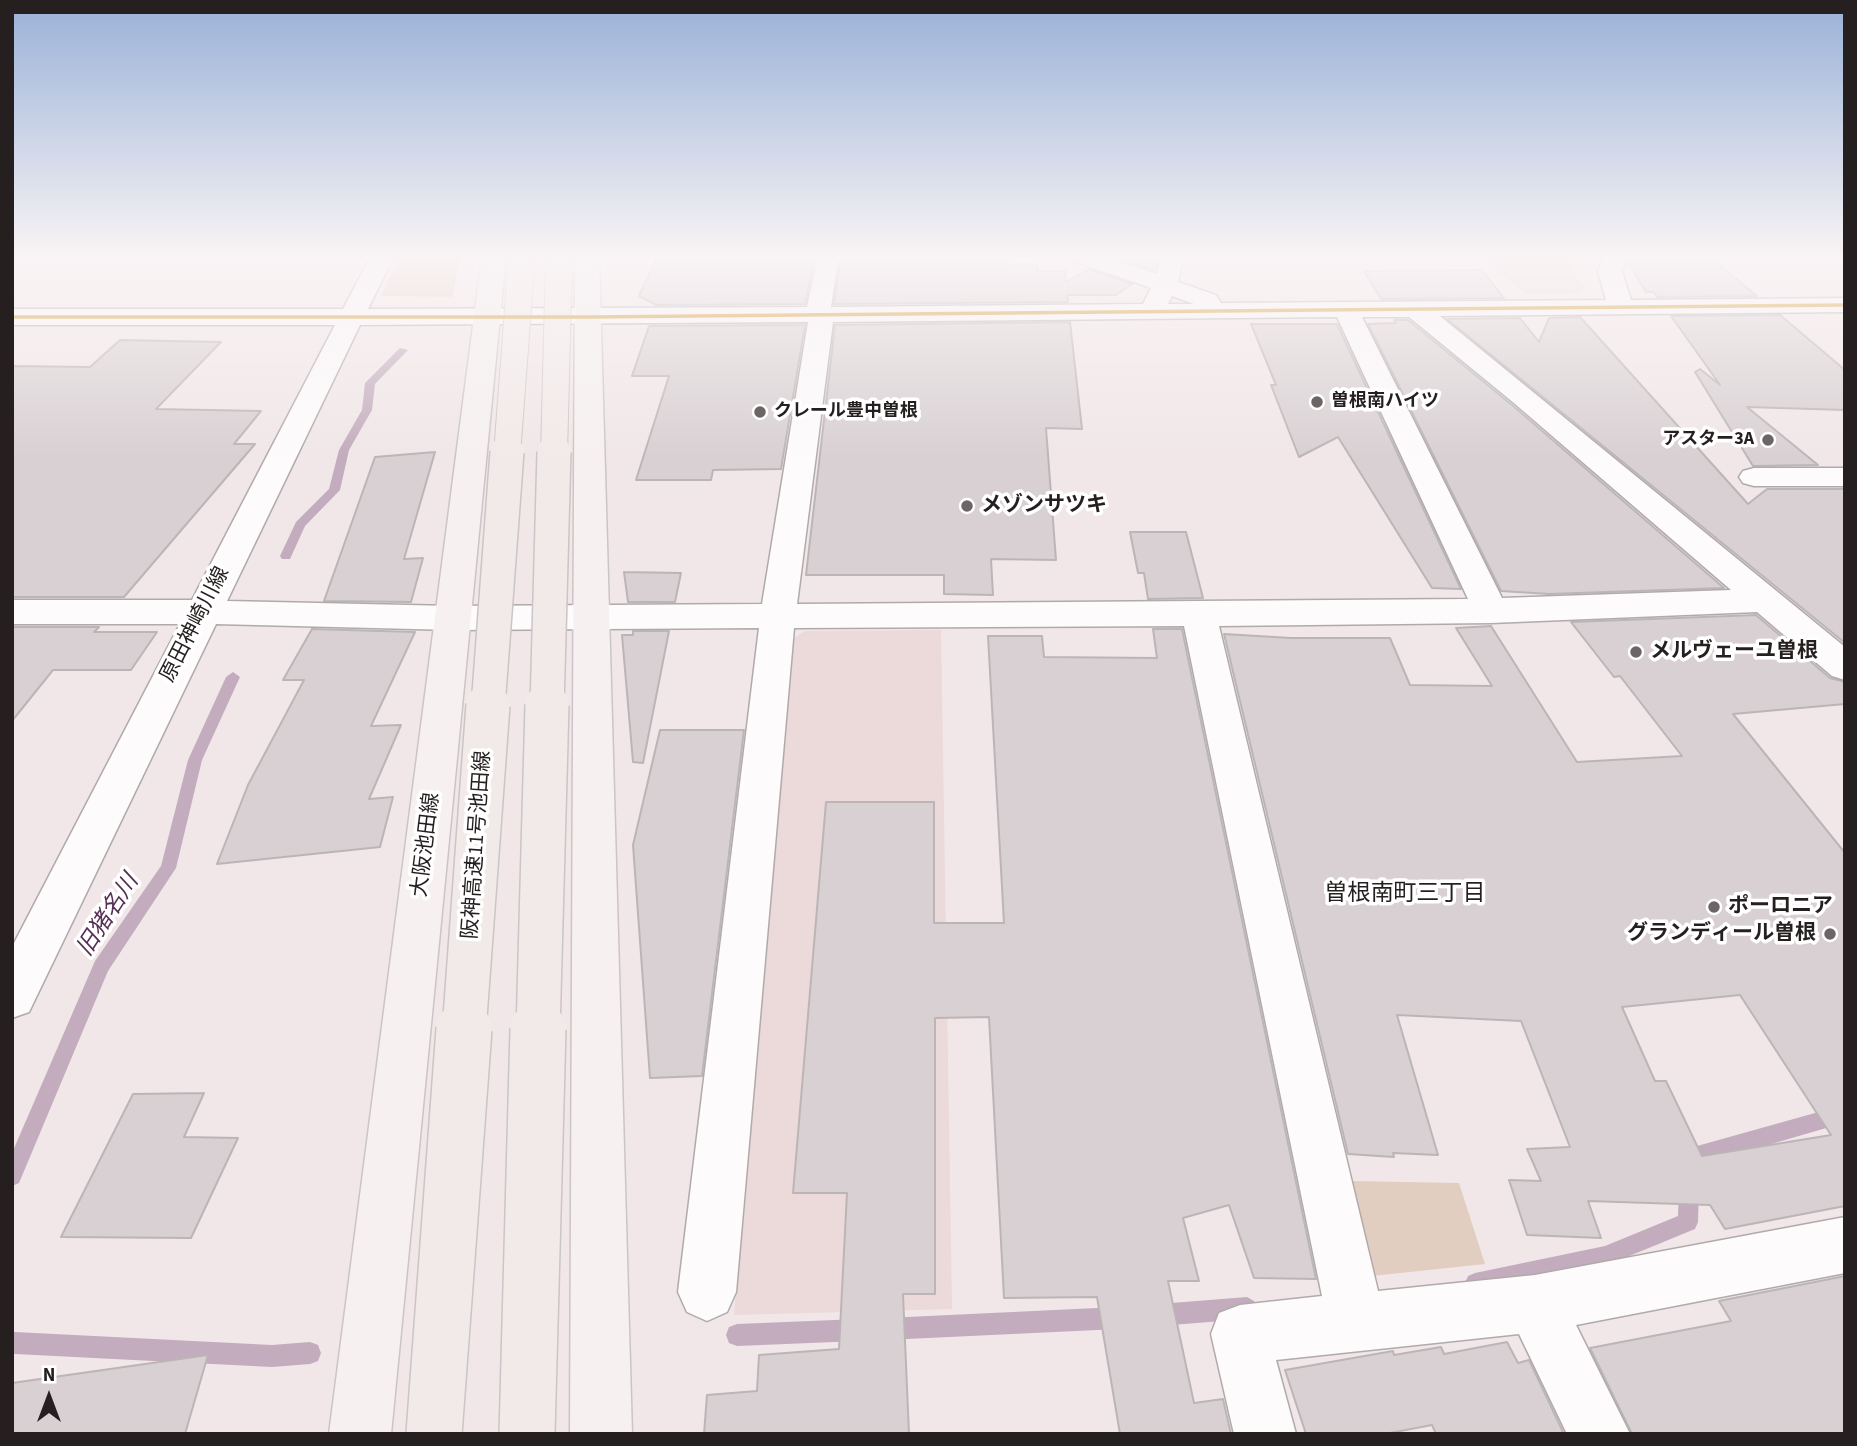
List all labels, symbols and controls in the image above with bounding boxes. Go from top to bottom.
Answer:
place label: 曽根南ハイツ [1331,391,1439,413]
marker: 曽根南ハイツ [1309,394,1325,410]
place label: クレール豊中曽根 [774,401,918,423]
marker: クレール豊中曽根 [752,404,768,420]
place label: アスター3A [1662,429,1754,451]
marker: アスター3A [1760,432,1776,448]
place label: メゾンサツキ [981,493,1107,519]
marker: メゾンサツキ [959,498,975,514]
street label: 原田神崎川線 [156,563,236,687]
place label: メルヴェーユ曽根 [1650,639,1818,665]
marker: メルヴェーユ曽根 [1628,644,1644,660]
street label: 阪神高速11号池田線 [459,750,497,940]
street label: 大阪池田線 [408,791,446,899]
water label: 旧猪名川 [72,870,146,962]
district label: 曽根南町三丁目 [1325,881,1485,909]
place label: ポーロニア [1728,894,1833,920]
marker: ポーロニア [1706,899,1722,915]
place label: グランディール曽根 [1627,921,1816,947]
marker: グランディール曽根 [1822,926,1838,942]
north arrow [14,1362,84,1432]
text: N [43,1362,55,1389]

